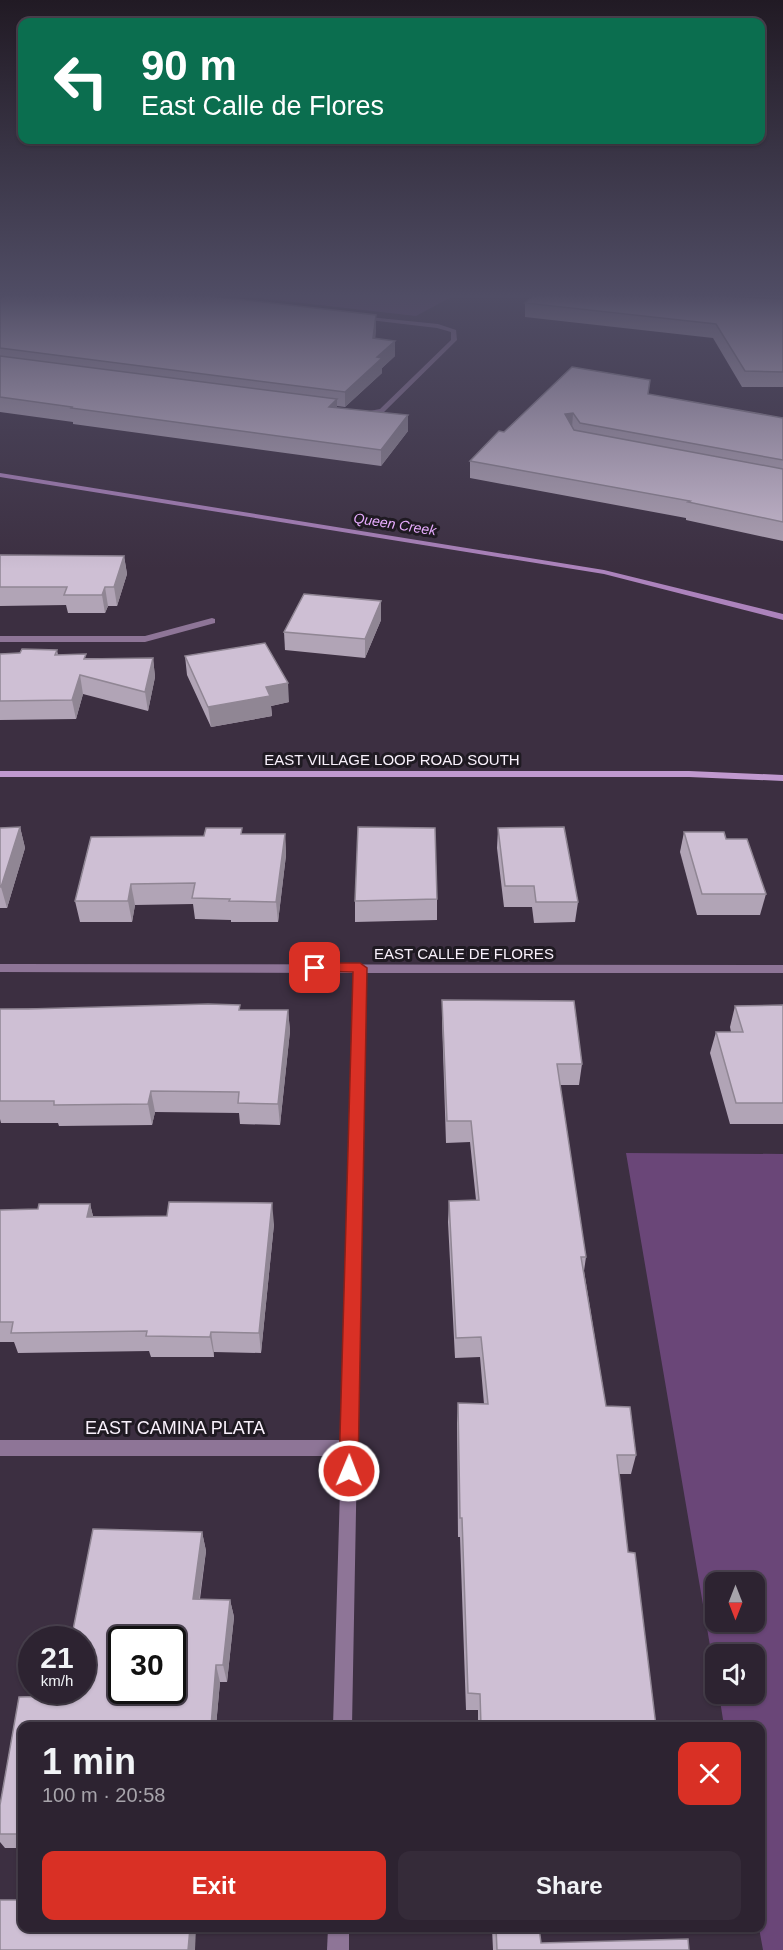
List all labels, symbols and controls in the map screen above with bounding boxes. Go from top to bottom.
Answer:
icon: left [42,42,120,120]
text: 90 m [141,42,237,89]
text: East Calle de Flores [141,91,384,121]
water label: Queen Creek [353,510,438,539]
street label: EAST VILLAGE LOOP ROAD SOUTH [264,751,520,768]
pin [289,942,340,993]
street label: EAST CALLE DE FLORES [374,945,554,962]
icon: arrive [298,951,331,984]
street label: EAST CAMINA PLATA [85,1418,265,1438]
position arrow [317,1439,381,1503]
north arrow [705,1572,765,1632]
map controls [705,1572,765,1704]
speed limit sign: 30 [108,1626,186,1704]
text: 21 [40,1641,74,1674]
button: sound [705,1644,765,1704]
text: km/h [41,1672,73,1689]
text: 1 min [42,1741,136,1782]
button: close [678,1742,741,1805]
text: 100 m · 20:58 [42,1784,165,1806]
button: Exit [42,1851,386,1920]
button: Share [398,1851,741,1920]

